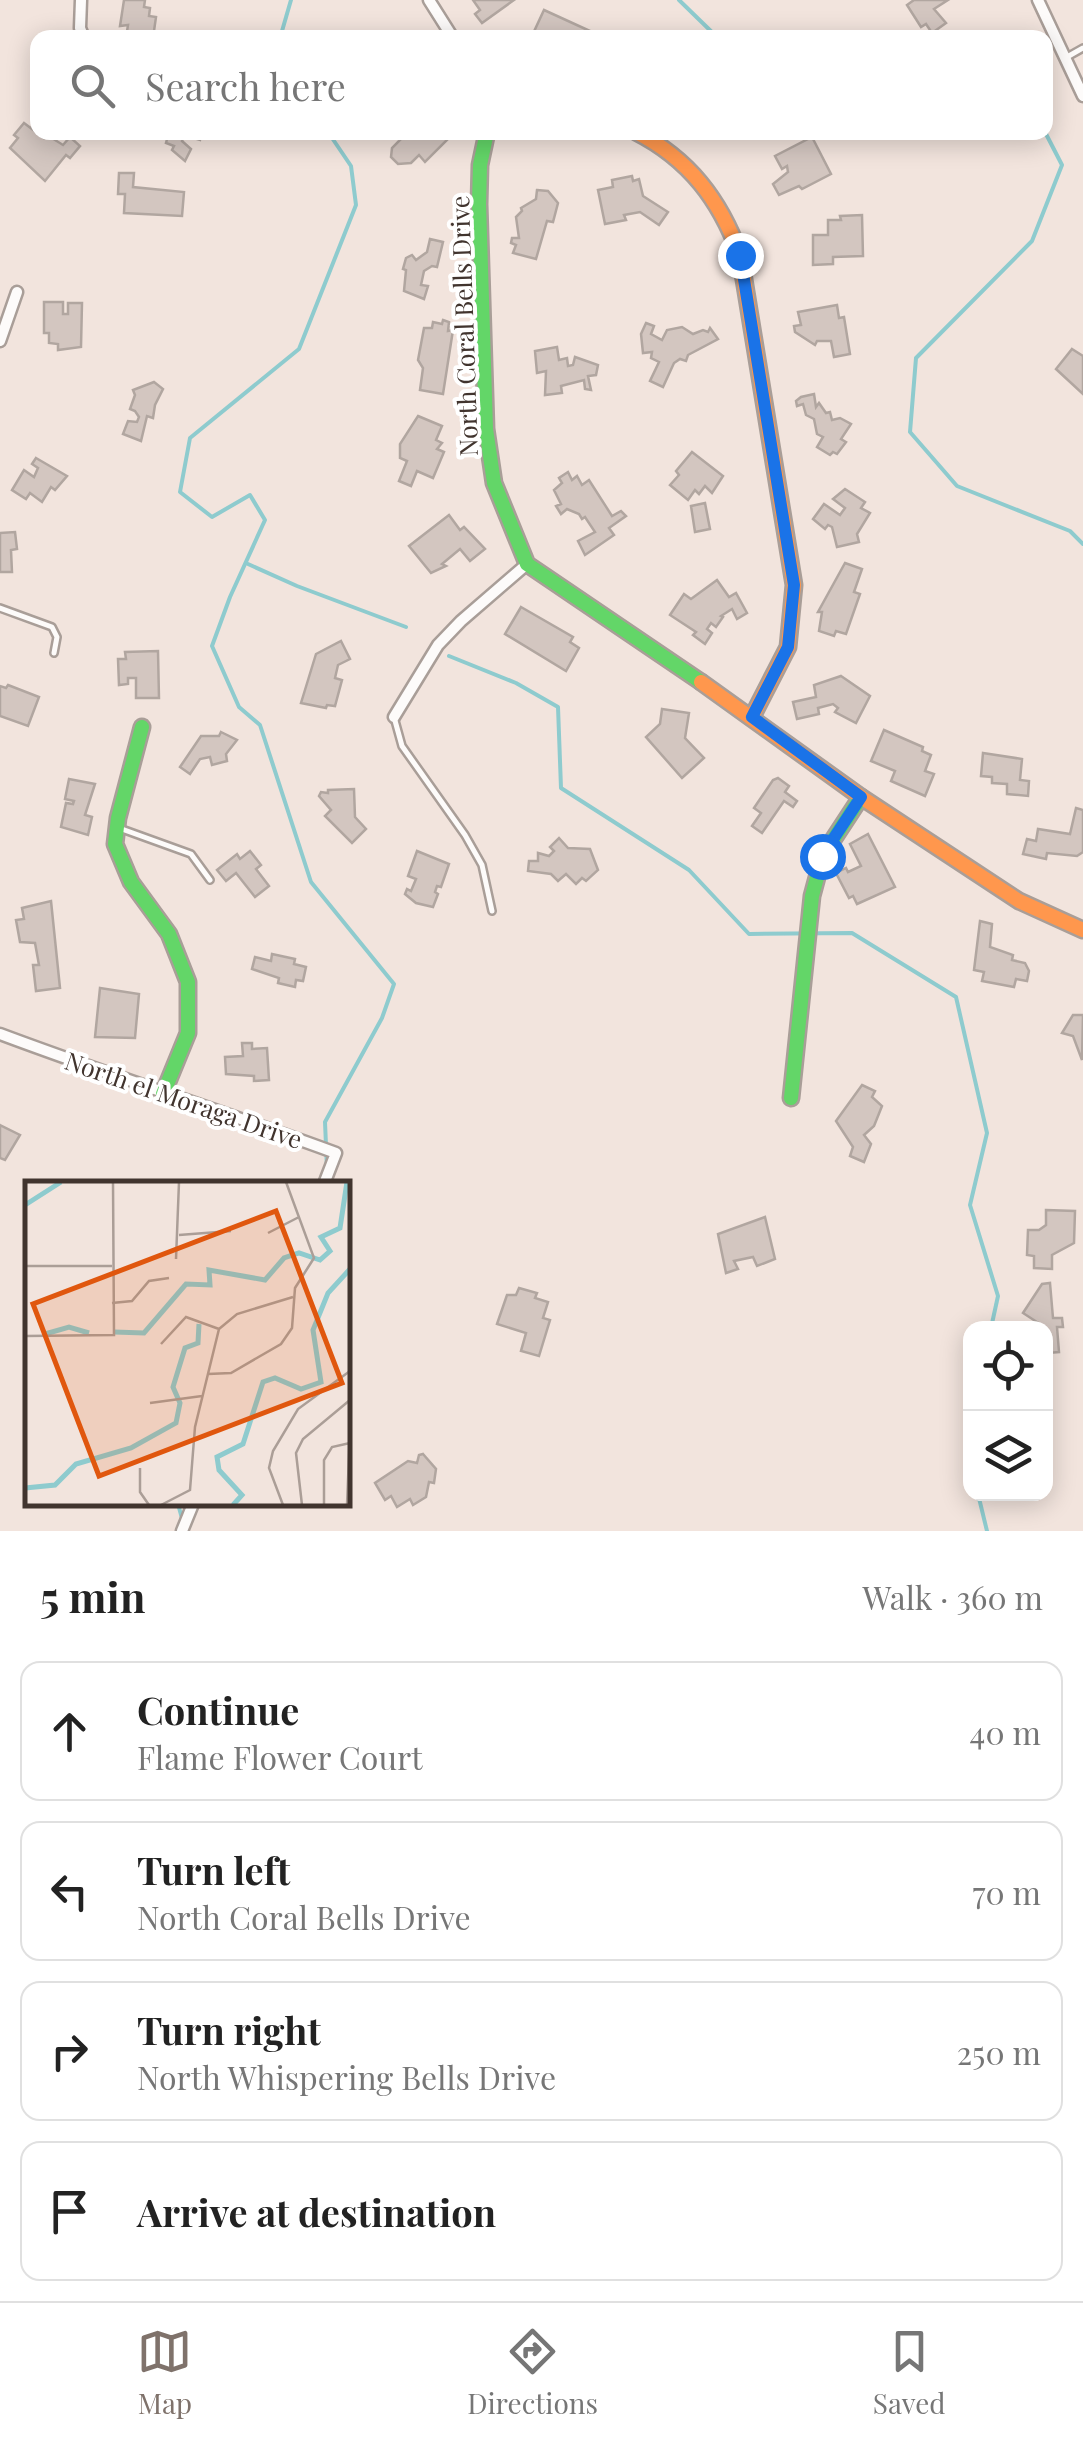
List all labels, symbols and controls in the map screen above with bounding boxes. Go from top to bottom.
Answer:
search box [30,30,1053,140]
icon: search [65,58,120,113]
text: Search here [145,60,346,111]
street label: North Coral Bells Drive [442,195,484,457]
route end [718,233,764,279]
route start [800,834,846,880]
street label: North el Moraga Drive [61,1043,307,1155]
inset map [25,1181,350,1506]
map controls [963,1321,1053,1501]
button: locate [963,1321,1053,1411]
button: layers [963,1411,1053,1501]
text: 5 min [40,1568,145,1624]
text: Walk · 360 m [862,1575,1043,1618]
text: Continue [137,1684,299,1735]
icon: ahead [42,1704,97,1759]
text: 40 m [970,1710,1041,1753]
text: Flame Flower Court [137,1735,423,1778]
text: Turn left [137,1844,290,1895]
icon: left [42,1864,97,1919]
text: 70 m [972,1870,1041,1913]
text: North Coral Bells Drive [137,1895,471,1938]
text: Turn right [137,2004,321,2055]
icon: right [42,2024,97,2079]
text: 250 m [957,2030,1041,2073]
text: North Whispering Bells Drive [137,2055,556,2098]
icon: arrive [42,2184,97,2239]
text: Arrive at destination [137,2186,496,2237]
tab: Map [137,2324,192,2421]
tab: Directions [467,2324,598,2421]
tab: Saved [873,2324,946,2421]

